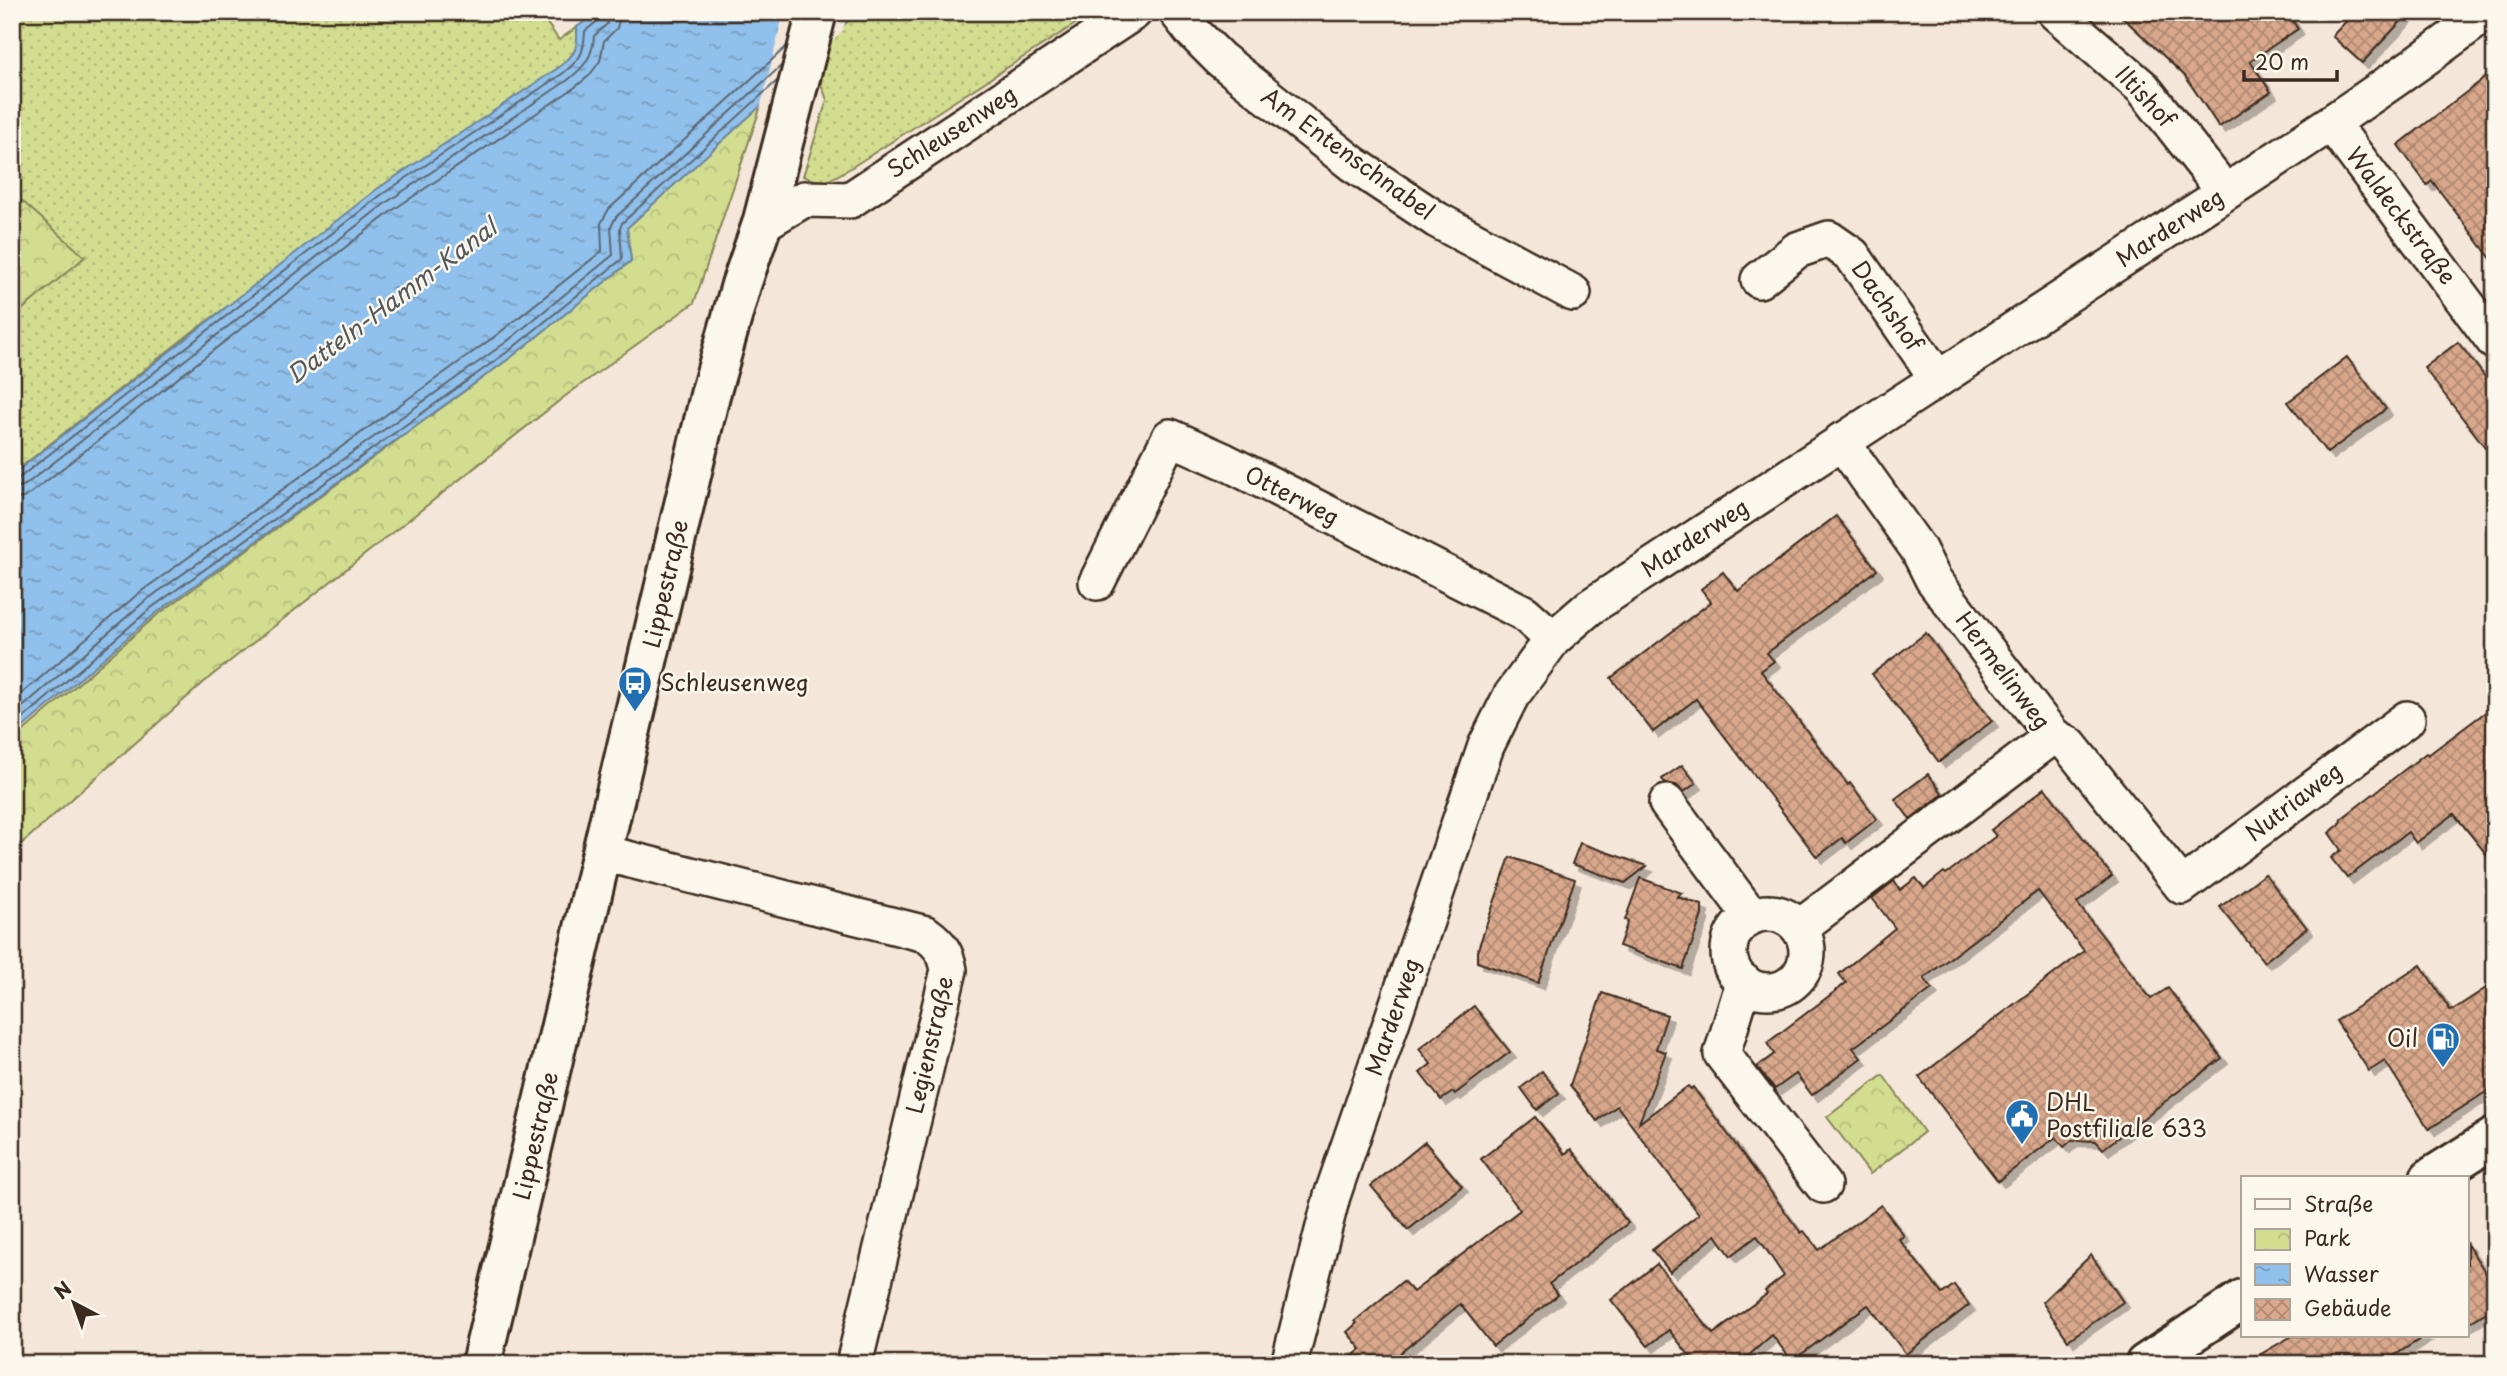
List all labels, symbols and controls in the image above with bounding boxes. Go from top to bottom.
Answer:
scale bar [2244,38,2337,82]
text: 20 m [2255,45,2309,77]
street label: Iltishof [2108,57,2186,137]
street label: Schleusenweg [879,76,1023,186]
street label: Am Entenschnabel [1255,78,1443,228]
street label: Waldeckstraße [2339,139,2466,291]
street label: Marderweg [2108,179,2230,275]
water label: Datteln-Hamm-Kanal [278,207,506,392]
street label: Dachshof [1844,252,1934,360]
street label: Otterweg [1239,456,1346,533]
street label: Marderweg [1633,489,1755,585]
street label: Lippestraße [633,516,696,651]
street label: Hermelinweg [1948,604,2060,737]
bus stop icon: Schleusenweg [616,664,654,713]
place label: Schleusenweg [660,664,809,699]
street label: Nutriaweg [2237,753,2349,849]
street label: Marderweg [1355,953,1428,1080]
street label: Legienstraße [896,973,961,1117]
place label: Oil [2387,1020,2418,1055]
fuel station icon: Oil [2424,1020,2462,1069]
street label: Lippestraße [503,1068,566,1203]
place label: DHL Postfiliale 633 [2046,1084,2207,1145]
public building icon: DHL Postfiliale 633 [2003,1097,2041,1146]
legend [2241,1176,2468,1338]
text: Straße [2304,1187,2373,1219]
text: Park [2304,1221,2351,1253]
text: Wasser [2304,1257,2379,1289]
north arrow [38,1268,108,1338]
text: N [47,1274,77,1305]
text: Gebäude [2304,1291,2391,1323]

